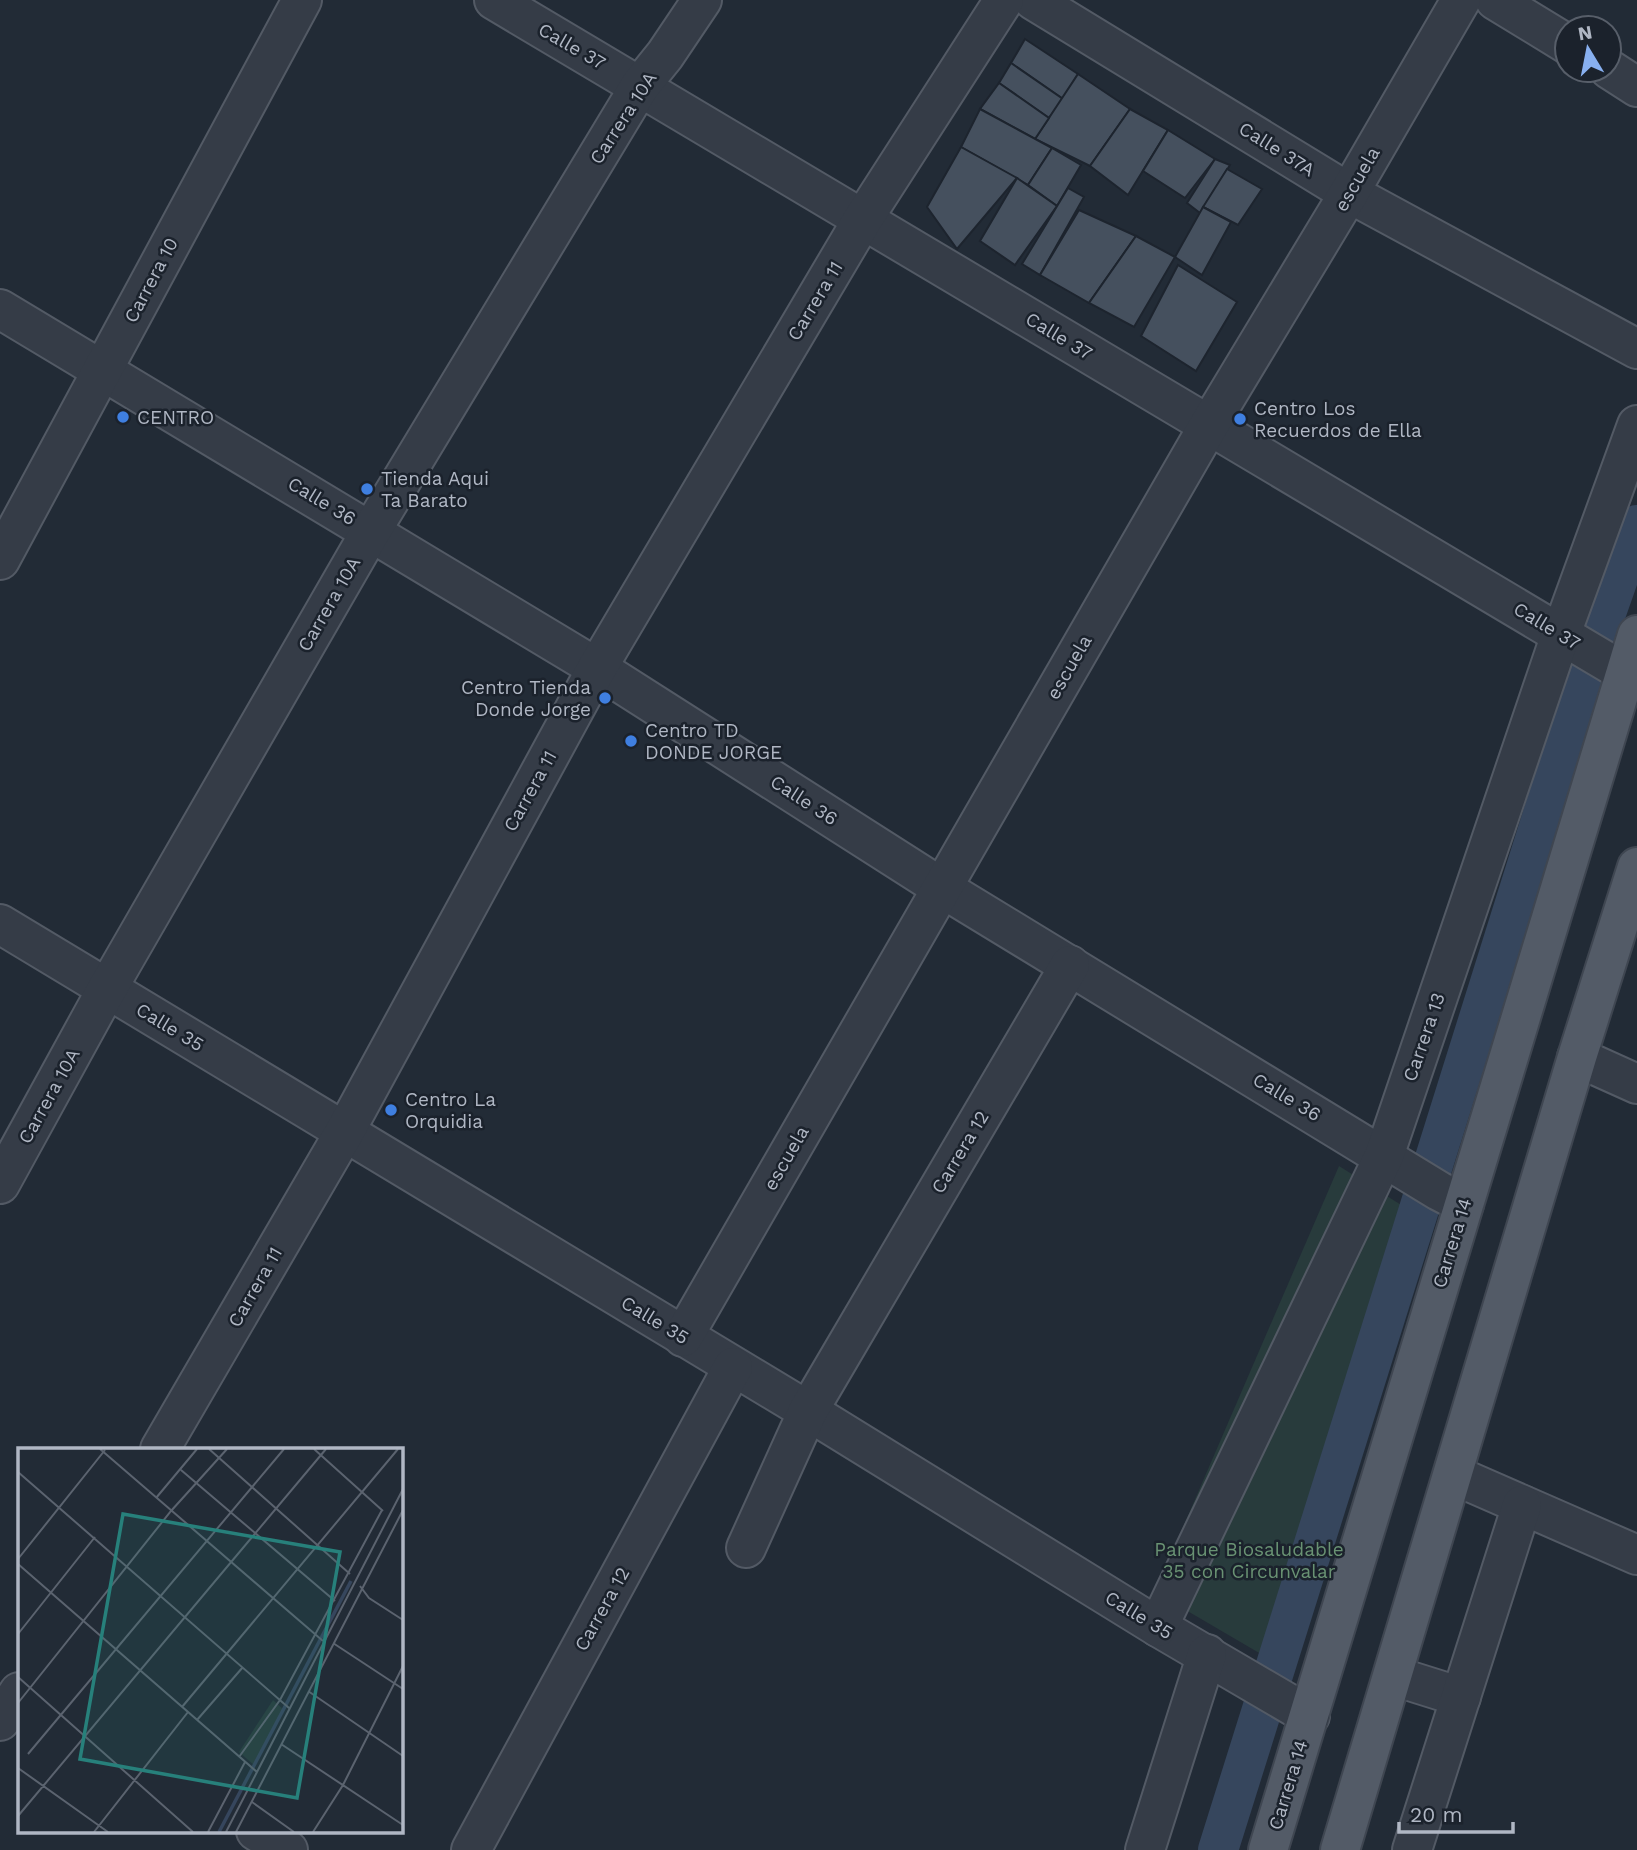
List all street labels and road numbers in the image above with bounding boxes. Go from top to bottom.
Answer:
street label: Calle 37 [534,18,610,74]
street label: Carrera 10A [585,67,662,169]
street label: Calle 37A [1235,117,1320,182]
street label: escuela [1329,142,1385,215]
street label: Carrera 10 [119,234,183,326]
street label: Carrera 11 [782,257,848,345]
street label: Calle 37 [1021,307,1097,365]
street label: Calle 36 [284,472,360,530]
street label: Carrera 10A [293,552,366,655]
street label: Calle 37 [1509,597,1585,655]
street label: escuela [1041,630,1097,703]
street label: Carrera 11 [498,747,562,835]
street label: Calle 36 [766,770,842,830]
street label: Carrera 13 [1398,990,1450,1084]
street label: Calle 35 [132,998,208,1056]
street label: Carrera 10A [13,1044,85,1148]
street label: Calle 36 [1249,1068,1325,1126]
street label: Carrera 12 [926,1107,994,1197]
street label: escuela [758,1121,814,1194]
street label: Carrera 14 [1427,1195,1477,1291]
street label: Carrera 11 [223,1243,287,1331]
street label: Calle 35 [617,1291,693,1349]
street label: Carrera 12 [570,1563,634,1655]
street label: Calle 35 [1101,1586,1177,1644]
street label: Carrera 14 [1263,1737,1313,1833]

